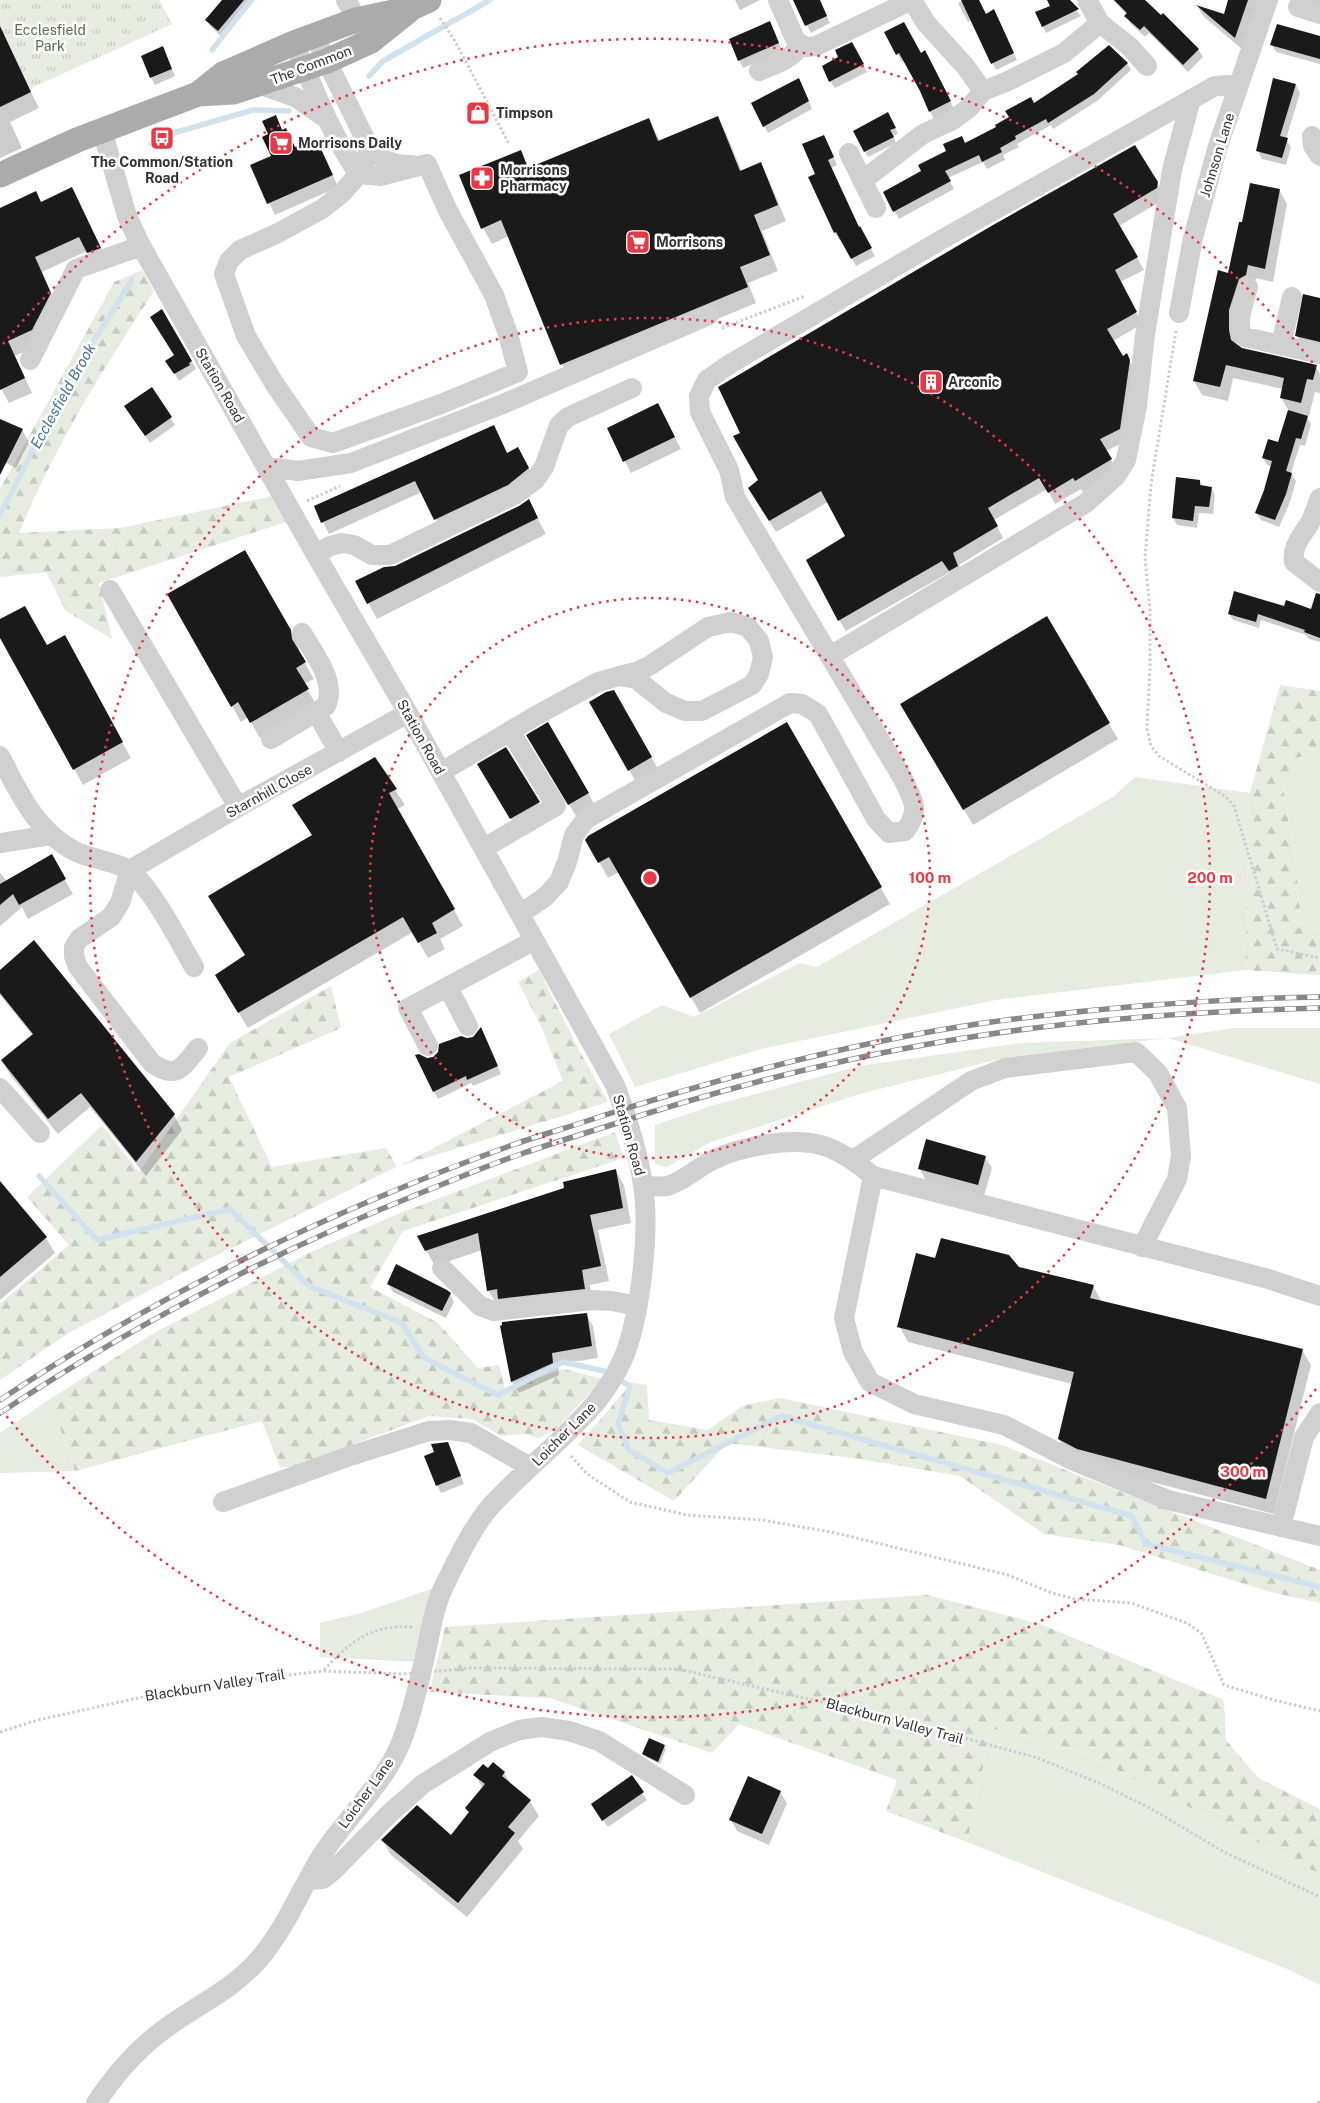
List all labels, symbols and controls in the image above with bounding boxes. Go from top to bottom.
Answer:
park label: Ecclesfield Park [14,22,86,54]
street label: The Common [268,42,354,88]
shop icon: Timpson [465,100,491,126]
place label: Timpson [496,105,553,121]
street label: Johnson Lane [1197,111,1237,199]
bus stop icon: The Common/Station Road [149,125,175,151]
supermarket icon: Morrisons Daily [268,130,294,156]
place label: Morrisons Daily [298,135,402,151]
place label: The Common/Station Road [91,154,233,186]
place label: Morrisons Pharmacy [500,162,567,194]
pharmacy icon: Morrisons Pharmacy [469,165,495,191]
supermarket icon: Morrisons [625,229,651,255]
place label: Morrisons [656,234,723,250]
water label: Ecclesfield Brook [27,340,99,451]
street label: Station Road [192,345,248,425]
building icon: Arconic [918,369,944,395]
place label: Arconic [948,374,1000,390]
street label: Station Road [394,697,448,777]
street label: Starnhill Close [223,761,315,821]
centre of rings [641,869,659,887]
text: 100 m [909,869,951,886]
text: 200 m [1187,869,1233,886]
street label: Station Road [610,1093,648,1177]
street label: Loicher Lane [529,1399,599,1469]
text: 300 m [1220,1463,1266,1480]
street label: Blackburn Valley Trail [144,1666,286,1704]
street label: Blackburn Valley Trail [825,1695,965,1747]
street label: Loicher Lane [335,1755,397,1831]

